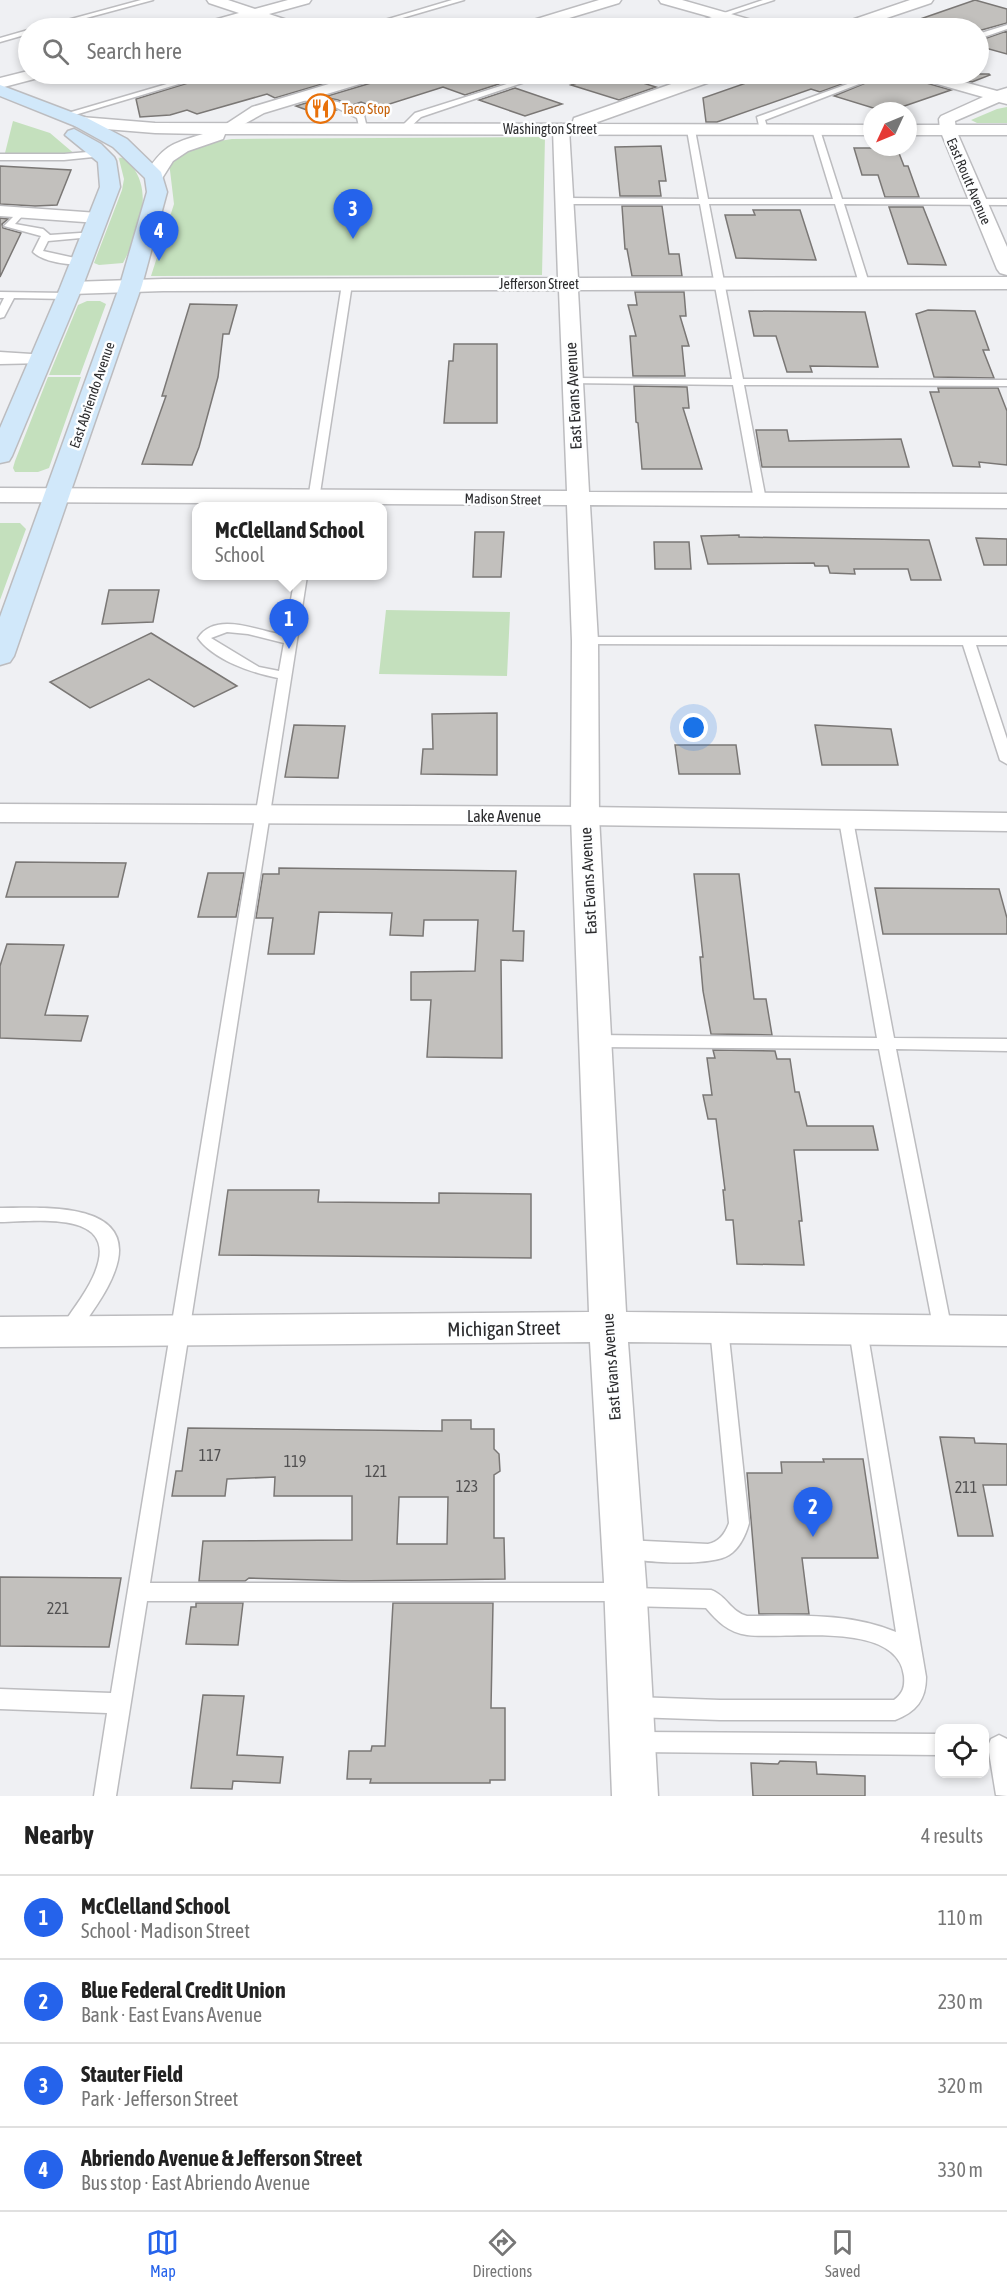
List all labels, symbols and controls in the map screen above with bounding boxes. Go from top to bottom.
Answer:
search box [18,18,989,84]
icon: search [39,35,72,68]
text: Search here [87,38,182,64]
restaurant icon: Taco Stop [305,93,337,125]
place label: Taco Stop [342,101,391,117]
north arrow [863,102,917,156]
street label: Washington Street [503,121,597,137]
street label: East Routt Avenue [944,135,994,227]
pin: 3 [334,190,372,239]
pin: 4 [140,212,178,261]
street label: Jefferson Street [499,276,579,292]
street label: East Abriendo Avenue [66,340,118,450]
street label: East Evans Avenue [561,342,585,450]
street label: Madison Street [465,490,541,508]
popup [192,502,387,580]
text: McClelland School [215,517,364,543]
text: School [215,543,265,566]
pin: 1 [270,600,308,649]
your location [679,713,708,742]
street label: Lake Avenue [467,807,541,825]
street label: East Evans Avenue [576,827,600,935]
street label: East Evans Avenue [598,1313,624,1421]
street label: Michigan Street [447,1316,561,1340]
house number: 117 [199,1446,221,1464]
house number: 119 [284,1452,306,1470]
house number: 121 [365,1462,387,1480]
house number: 123 [456,1477,478,1495]
house number: 211 [955,1478,977,1496]
pin: 2 [794,1488,832,1537]
house number: 221 [47,1599,69,1617]
map controls [935,1724,989,1778]
button: locate [935,1724,989,1778]
text: Nearby [24,1820,94,1850]
text: 4 results [921,1824,983,1847]
text: McClelland School [81,1893,230,1919]
text: 1 [39,1906,48,1929]
text: 110 m [938,1906,983,1929]
text: School · Madison Street [81,1919,250,1942]
text: Blue Federal Credit Union [81,1977,286,2003]
text: 2 [39,1990,48,2013]
text: 230 m [938,1990,983,2013]
text: Bank · East Evans Avenue [81,2003,262,2026]
text: Stauter Field [81,2061,183,2087]
text: 3 [39,2074,48,2097]
text: 320 m [938,2074,983,2097]
text: Park · Jefferson Street [81,2087,238,2110]
text: Abriendo Avenue & Jefferson Street [81,2145,362,2171]
text: 4 [39,2158,48,2181]
text: 330 m [938,2158,983,2181]
text: Bus stop · East Abriendo Avenue [81,2171,310,2194]
tab: Map [146,2226,179,2280]
tab: Directions [472,2226,532,2280]
tab: Saved [825,2226,860,2280]

